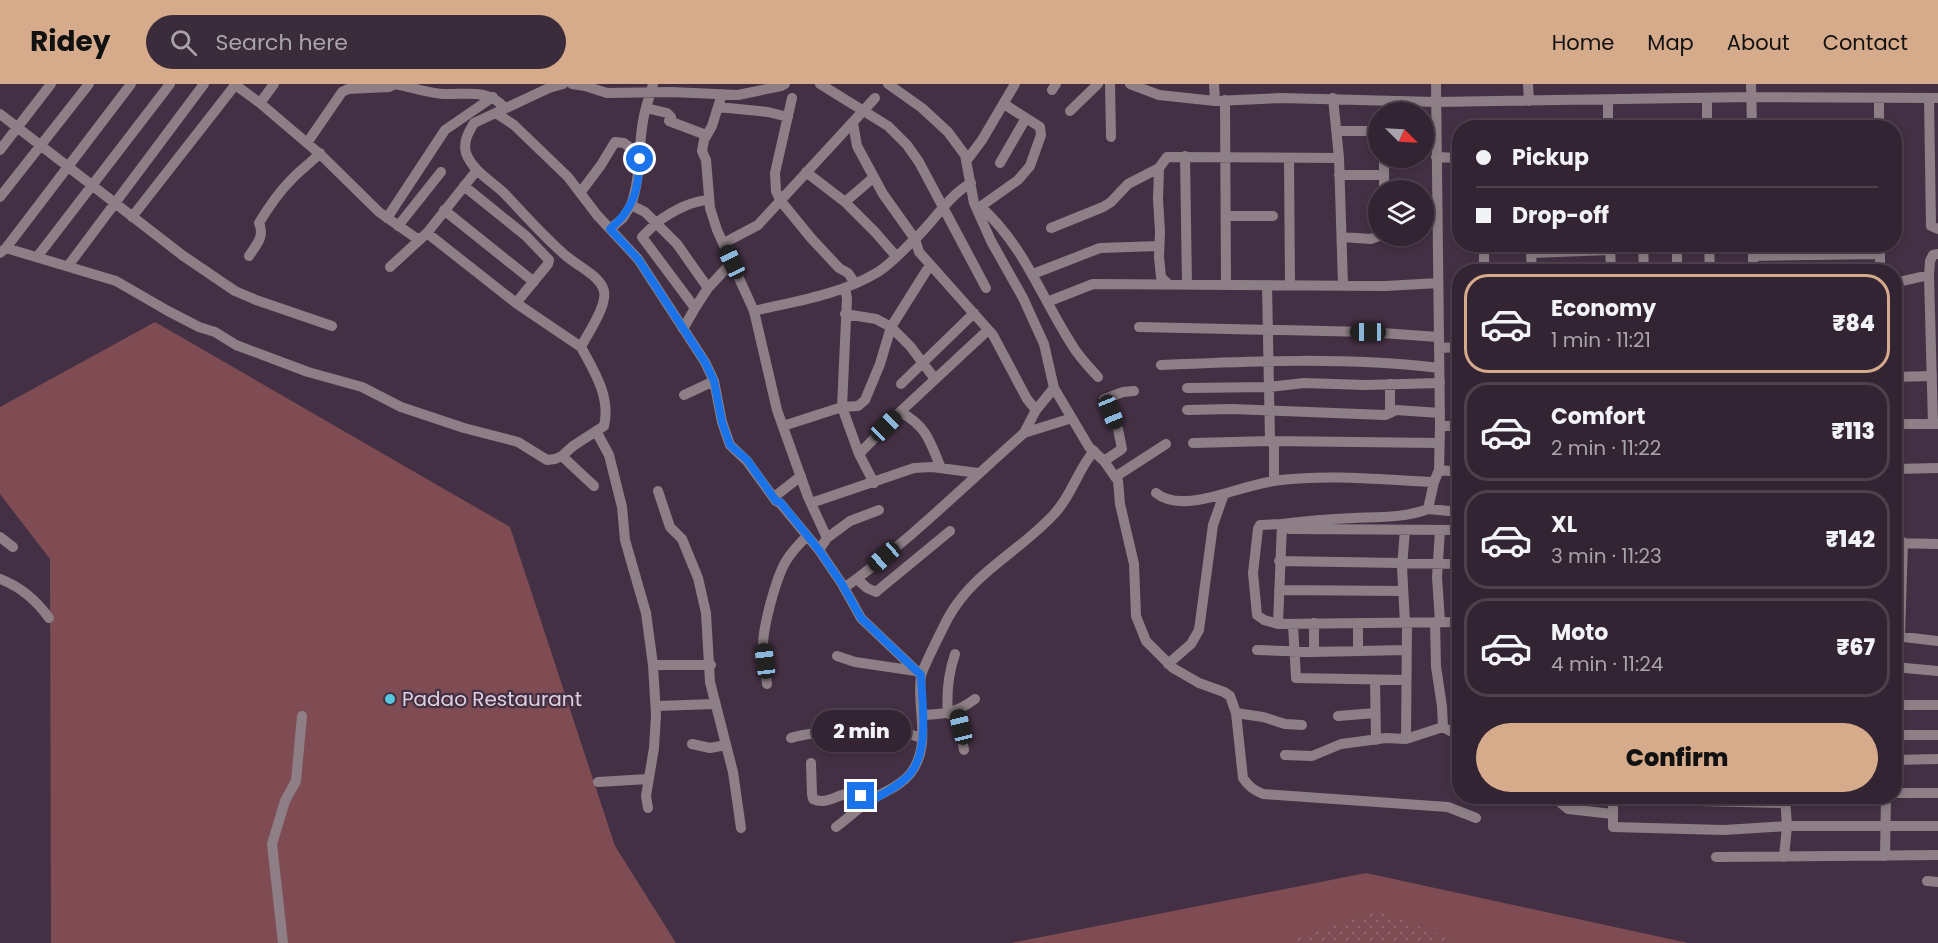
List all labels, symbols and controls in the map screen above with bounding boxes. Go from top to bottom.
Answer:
search box [146,15,566,69]
text: Ridey [30,22,110,61]
icon: search [167,26,200,59]
text: Search here [215,27,348,58]
text: Home [1552,28,1614,57]
text: Map [1647,28,1694,57]
text: About [1727,28,1790,57]
text: Contact [1823,28,1908,57]
north arrow [1368,102,1434,168]
map controls [1368,102,1434,246]
text: Pickup [1512,142,1589,173]
route start [626,145,653,172]
button: layers [1368,180,1434,246]
text: Drop-off [1512,200,1609,231]
car [716,242,748,282]
text: Economy [1551,293,1656,324]
icon: car [1479,297,1533,351]
text: ₹84 [1832,308,1875,339]
car [1350,323,1386,341]
text: 1 min · 11:21 [1551,326,1651,354]
car [1096,392,1126,432]
text: Comfort [1551,401,1645,432]
icon: car [1479,405,1533,459]
car [867,407,905,445]
text: ₹113 [1832,416,1875,447]
text: 2 min · 11:22 [1551,434,1661,462]
text: XL [1551,509,1577,540]
icon: car [1479,513,1533,567]
text: ₹142 [1826,524,1875,555]
car [865,538,903,576]
text: 3 min · 11:23 [1551,542,1662,570]
text: Moto [1551,617,1608,648]
icon: car [1479,621,1533,675]
text: ₹67 [1837,632,1875,663]
car [754,642,776,680]
text: 4 min · 11:24 [1551,650,1663,678]
place label: Padao Restaurant [402,685,582,713]
marker: Padao Restaurant [383,692,397,706]
car [948,707,974,747]
callout: 2 min [812,709,910,751]
text: 2 min [833,717,890,745]
button: Confirm [1476,723,1878,792]
route end [847,782,874,809]

